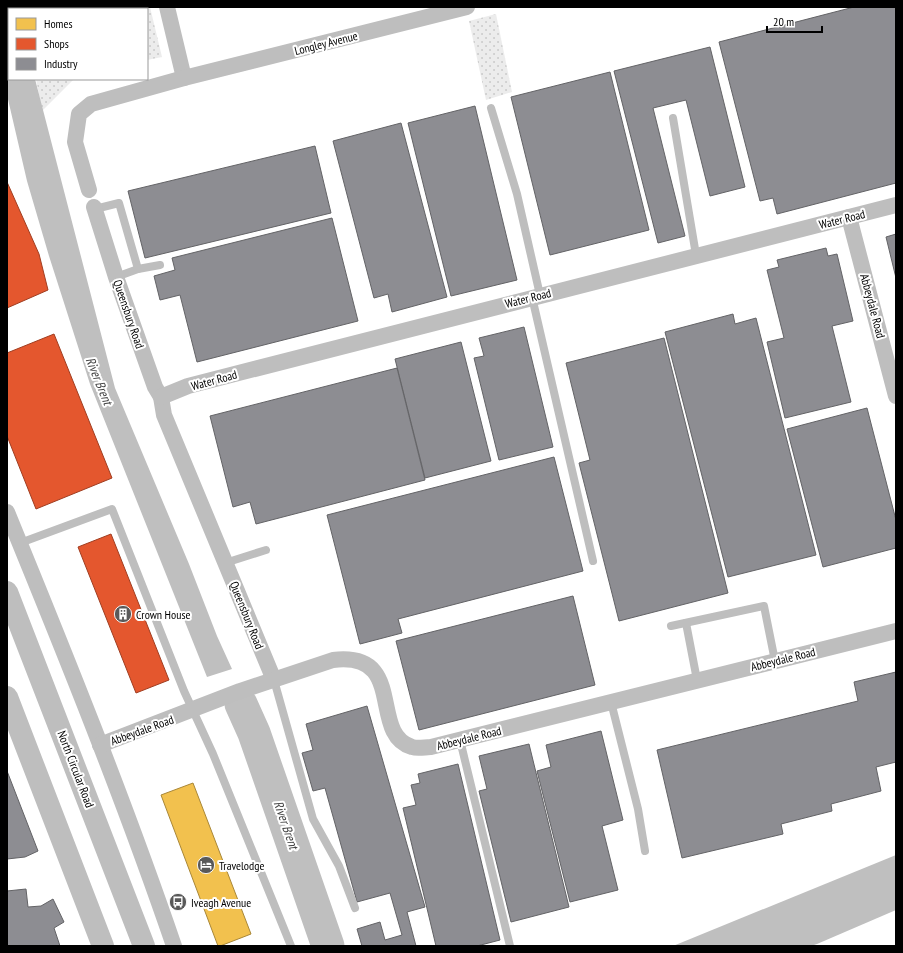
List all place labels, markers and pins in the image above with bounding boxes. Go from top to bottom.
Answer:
building icon: Crown House [113,604,133,624]
place label: Crown House [136,607,190,622]
hotel icon: Travelodge [196,855,216,875]
place label: Travelodge [219,858,264,873]
bus stop icon: Iveagh Avenue [168,892,188,912]
place label: Iveagh Avenue [191,895,251,910]

